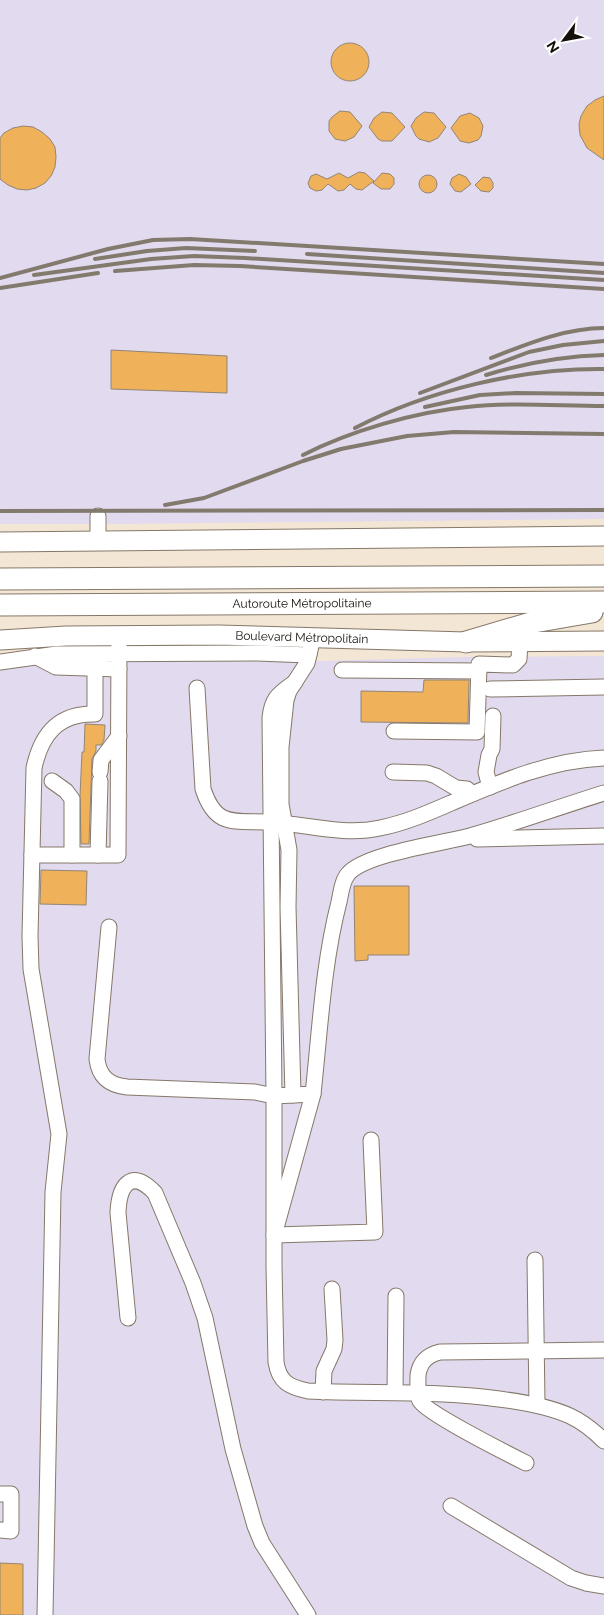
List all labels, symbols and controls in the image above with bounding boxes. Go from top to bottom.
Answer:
north arrow [539,15,589,65]
text: N [543,38,563,56]
street label: Autoroute Métropolitaine [233,596,371,611]
street label: Boulevard Métropolitain [235,628,369,646]

